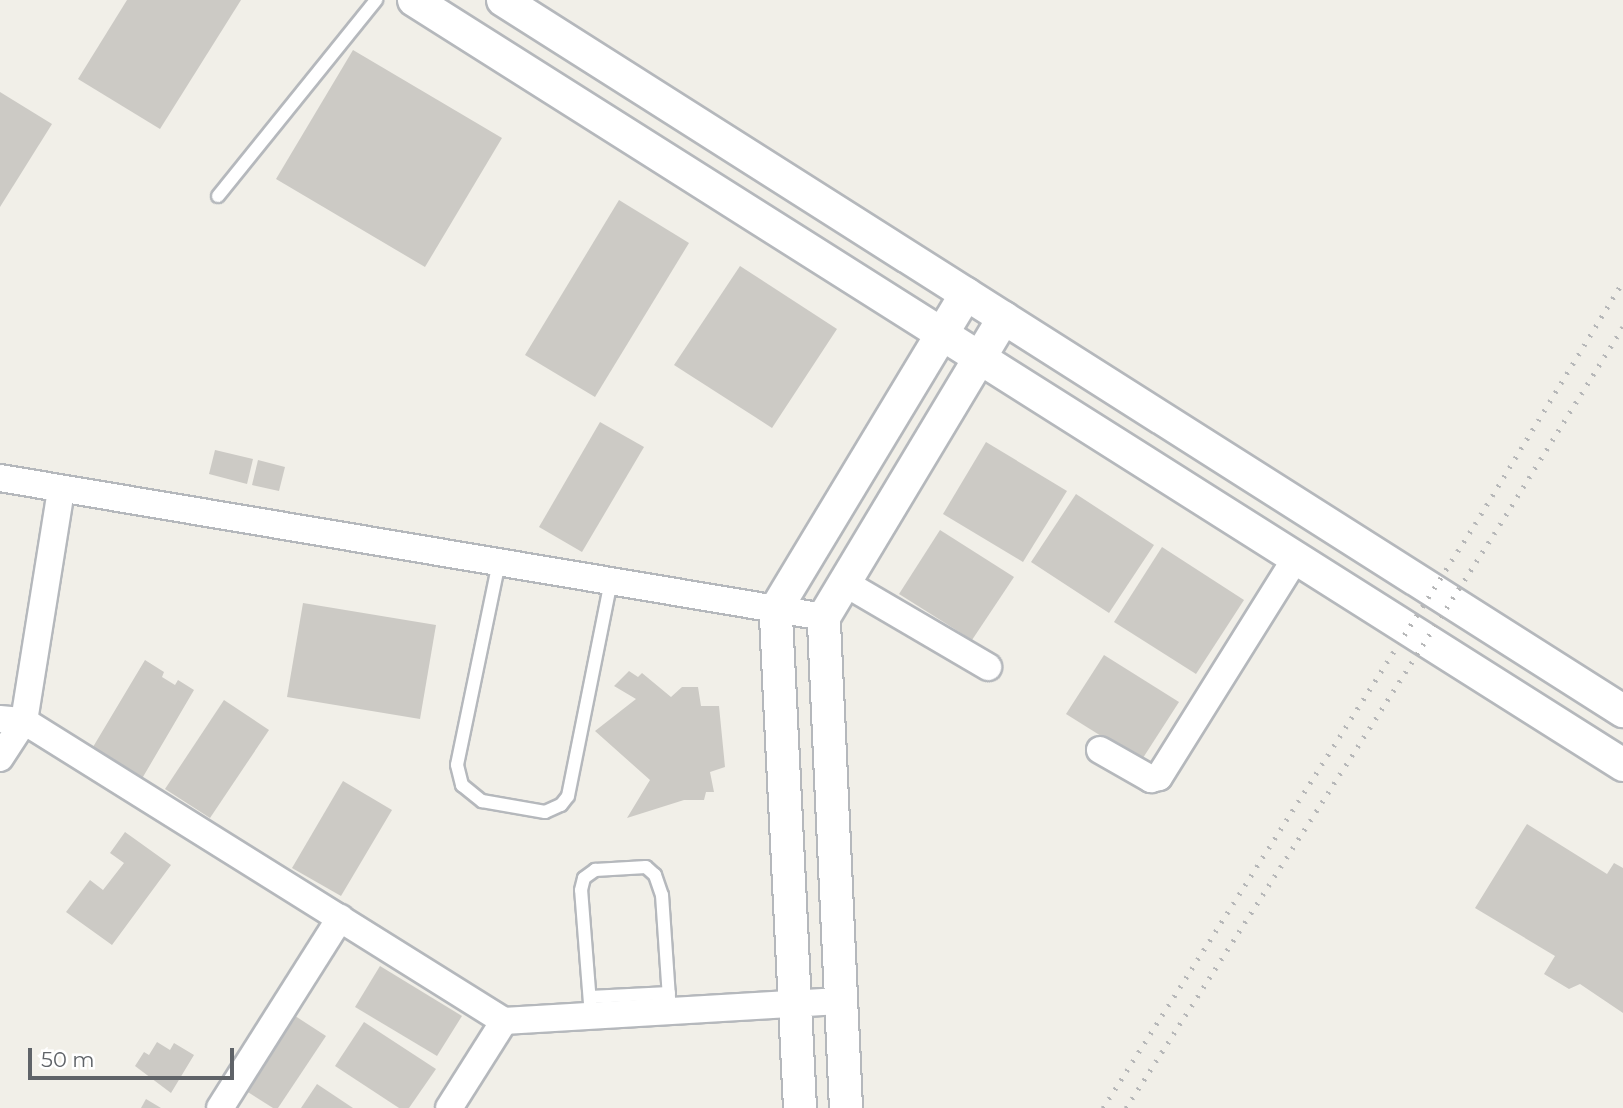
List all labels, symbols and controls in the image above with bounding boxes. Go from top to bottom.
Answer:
scale bar [32,1034,238,1078]
text: 50 m [41,1047,95,1072]

